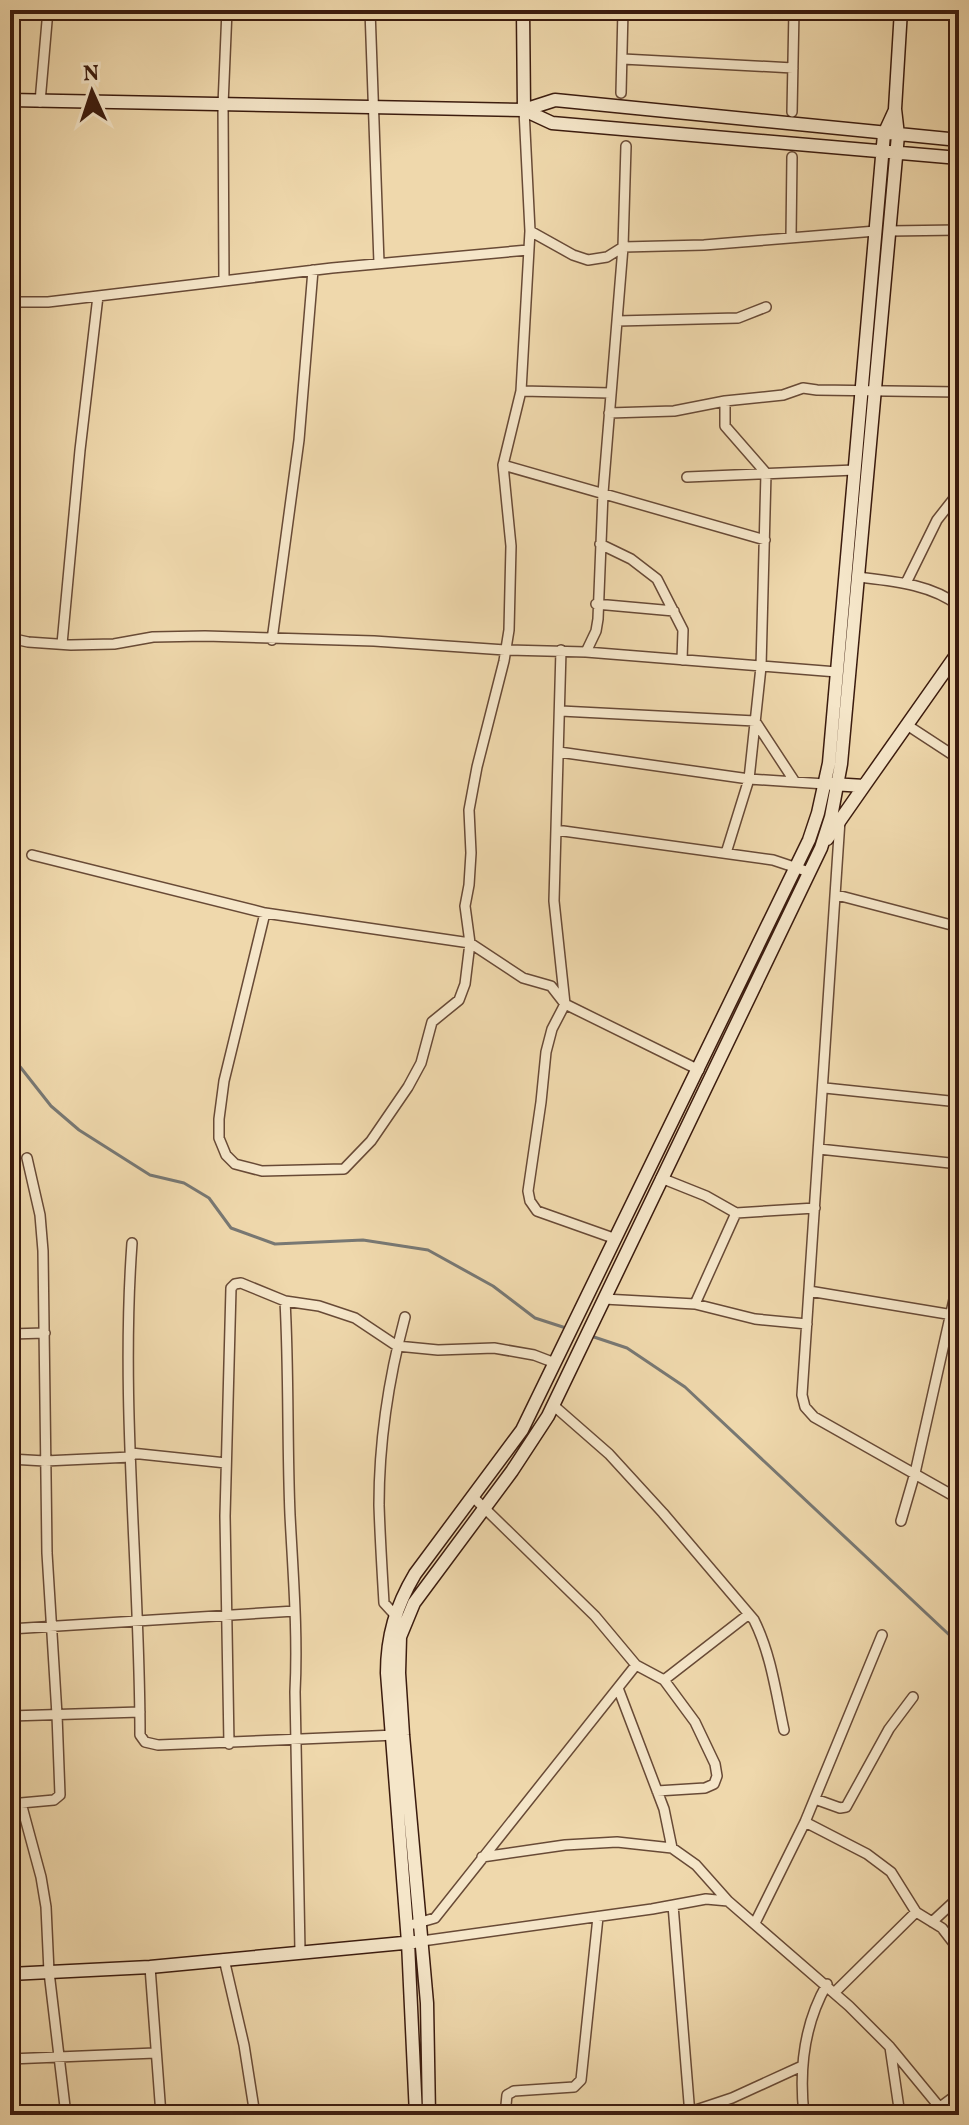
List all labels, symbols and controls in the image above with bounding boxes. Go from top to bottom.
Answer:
north arrow [52,52,132,132]
text: N [82,59,100,90]

